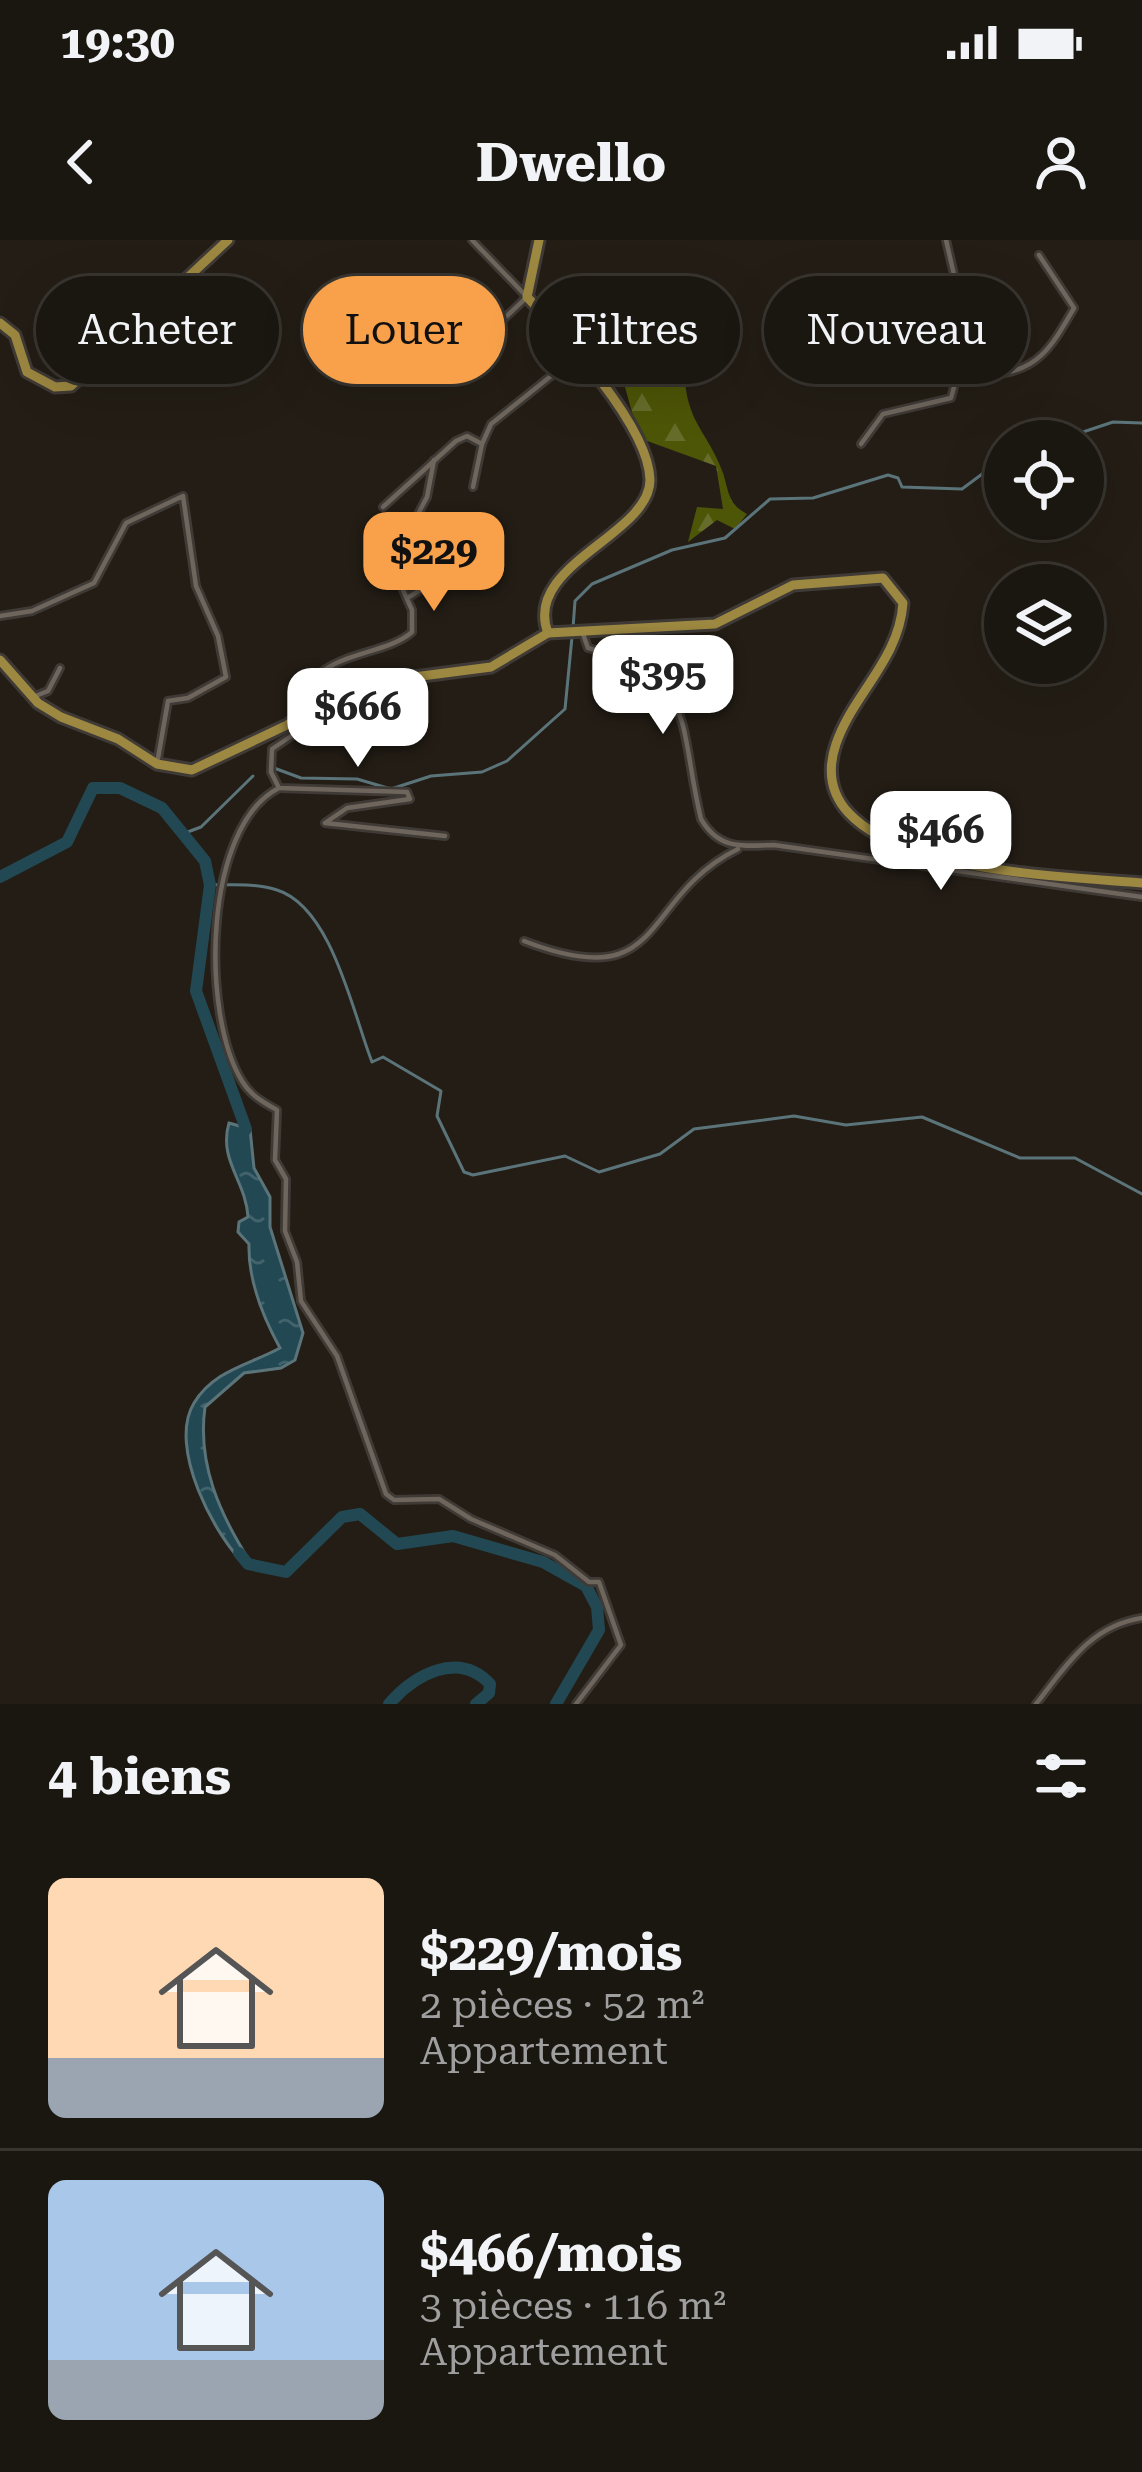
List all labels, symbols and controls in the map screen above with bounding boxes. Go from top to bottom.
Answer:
text: 19:30 [60,16,175,69]
icon: back [48,129,114,195]
icon: person [1028,129,1094,195]
text: Dwello [476,131,666,194]
chip: Acheter [36,276,279,384]
chip: Louer [303,276,505,384]
chip: Filtres [529,276,740,384]
chip: Nouveau [764,276,1028,384]
map controls [984,420,1104,684]
button: locate [984,420,1104,540]
pin: $229 [363,512,505,614]
text: $229 [390,528,478,574]
button: layers [984,564,1104,684]
pin: $395 [592,635,734,737]
text: $395 [619,651,707,697]
pin: $666 [287,668,429,770]
text: $666 [314,684,402,730]
pin: $466 [870,791,1012,893]
text: $466 [897,807,985,853]
icon: filters [1028,1743,1094,1809]
text: 4 biens [48,1747,231,1806]
text: $229/mois [420,1923,682,1982]
icon: home [144,1926,288,2070]
text: 2 pièces · 52 m² [420,1982,704,2028]
text: Appartement [420,2028,668,2074]
text: $466/mois [420,2224,682,2283]
icon: home [144,2228,288,2372]
text: 3 pièces · 116 m² [420,2283,726,2329]
text: Appartement [420,2329,668,2375]

